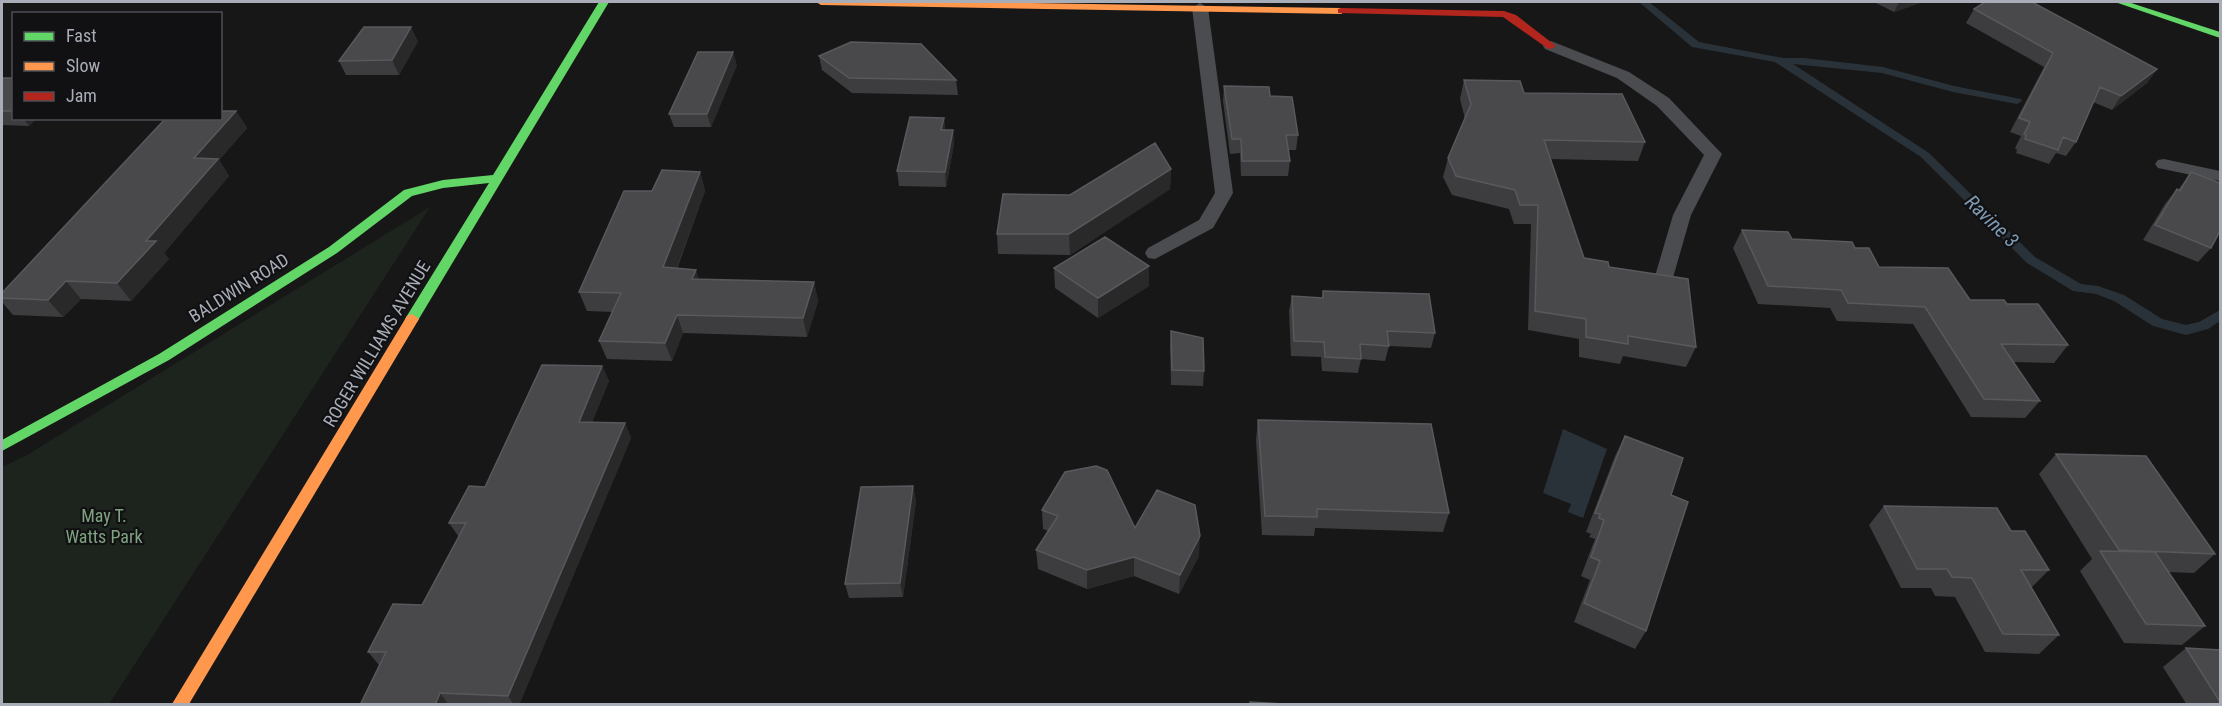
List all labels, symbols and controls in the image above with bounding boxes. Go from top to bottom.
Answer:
legend [12,12,222,120]
text: Fast [66,25,97,46]
text: Slow [66,55,101,76]
text: Jam [66,85,97,106]
water label: Ravine 3 [1960,190,2024,252]
street label: BALDWIN ROAD [185,249,292,327]
street label: ROGER WILLIAMS AVENUE [319,257,435,431]
park label: May T. Watts Park [65,505,143,547]

